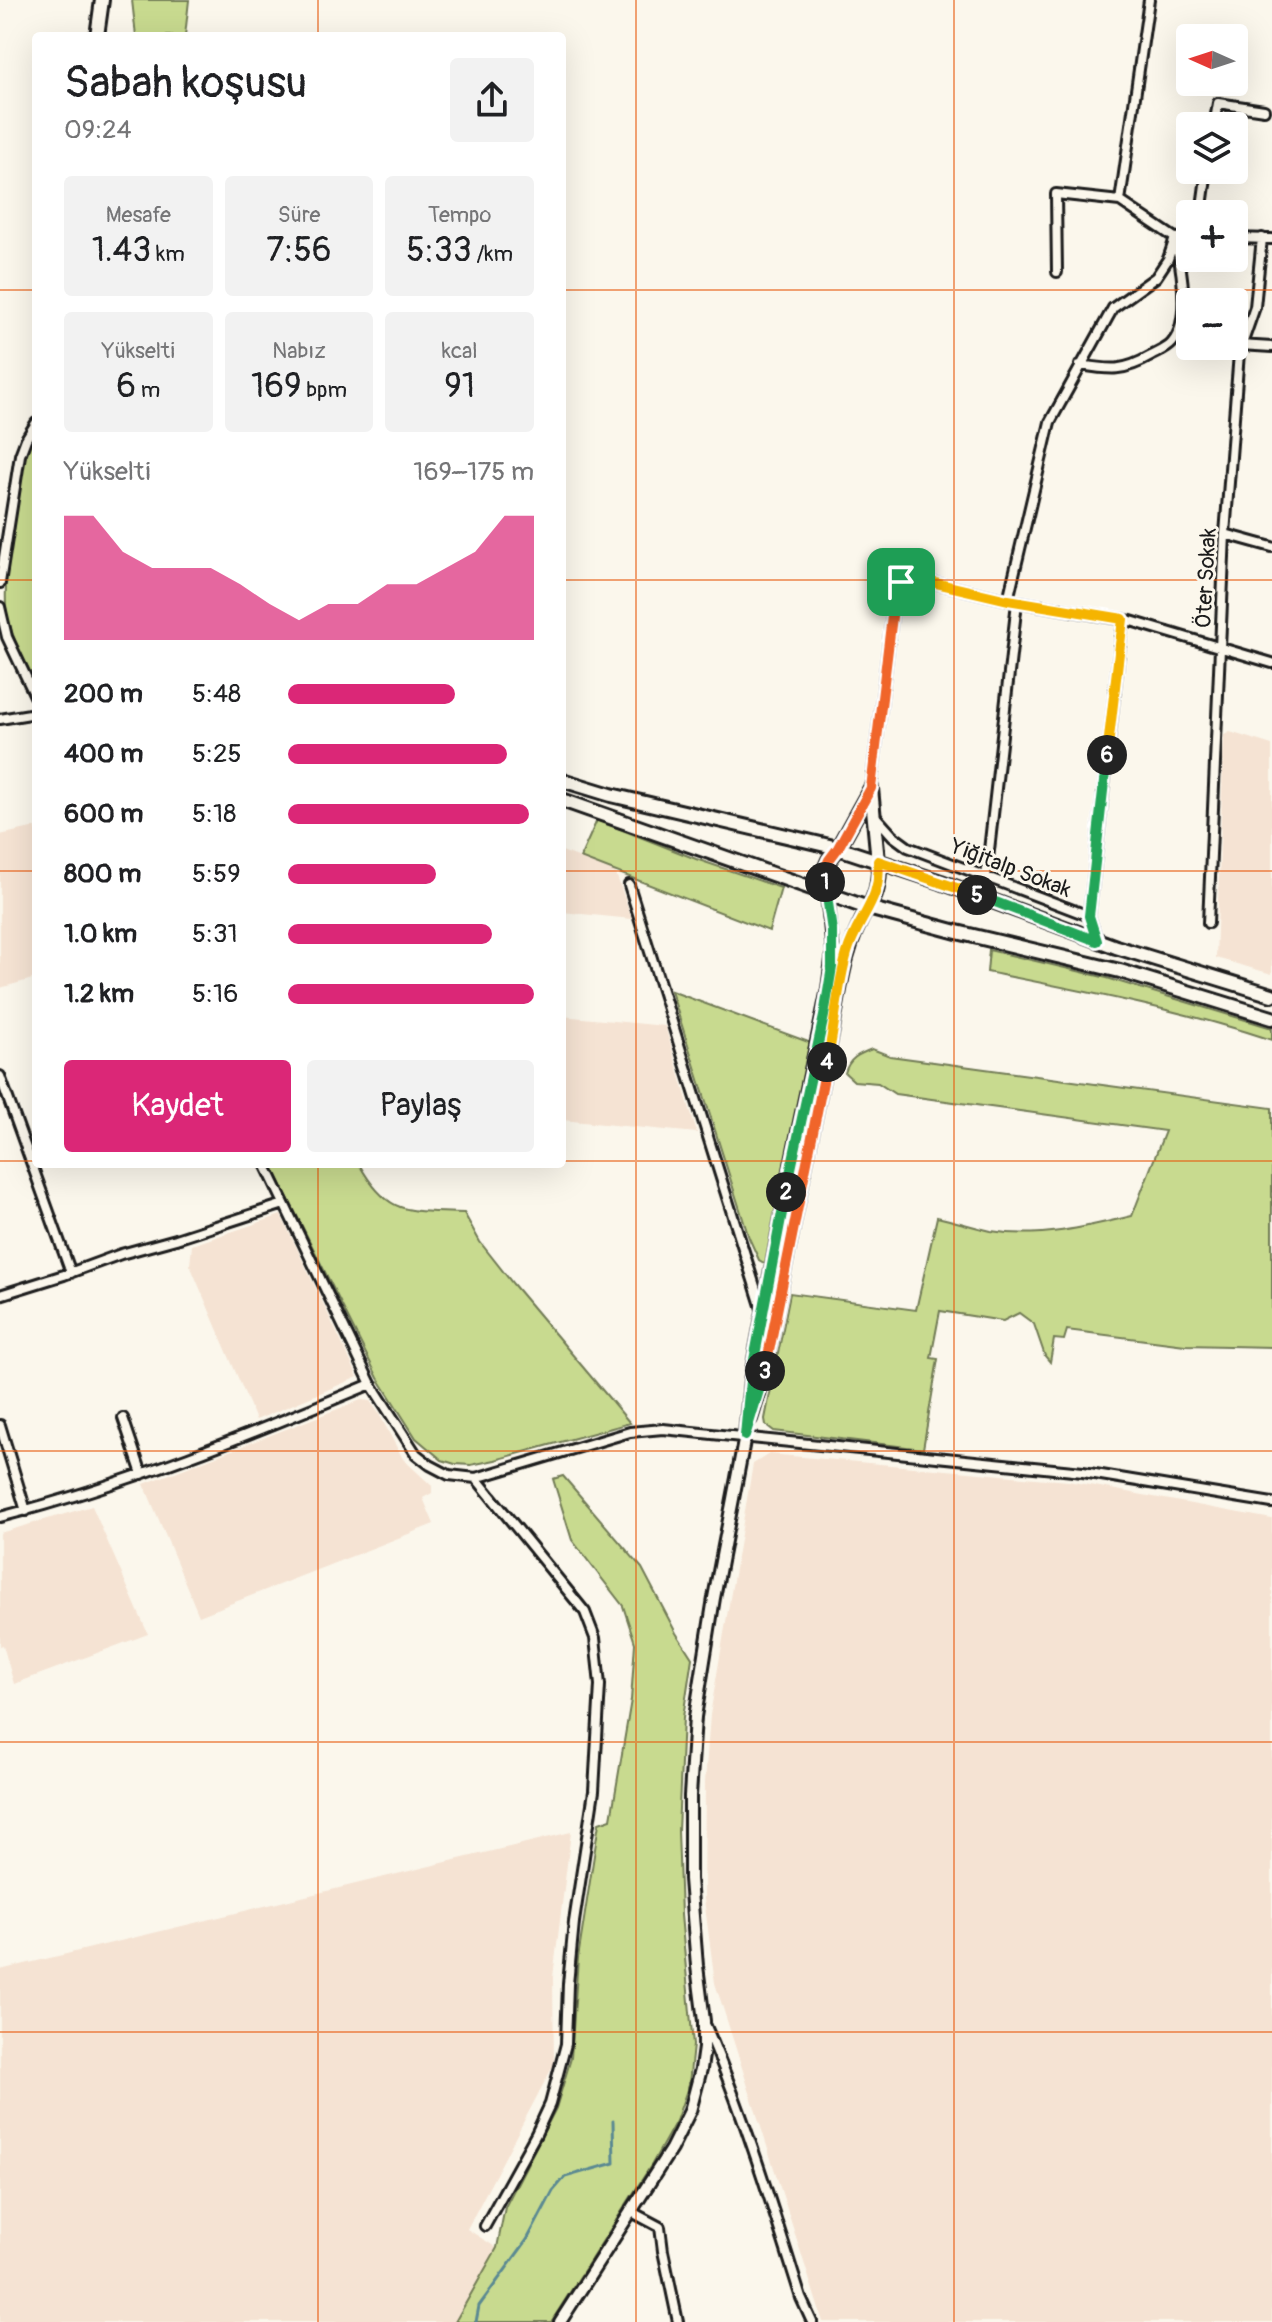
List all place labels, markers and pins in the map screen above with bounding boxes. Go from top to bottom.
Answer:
pin [867,548,935,616]
pin: 6 [1087,735,1127,775]
pin: 1 [805,862,845,902]
pin: 5 [957,875,997,915]
pin: 4 [807,1042,847,1082]
pin: 2 [766,1172,806,1212]
pin: 3 [745,1351,785,1391]

